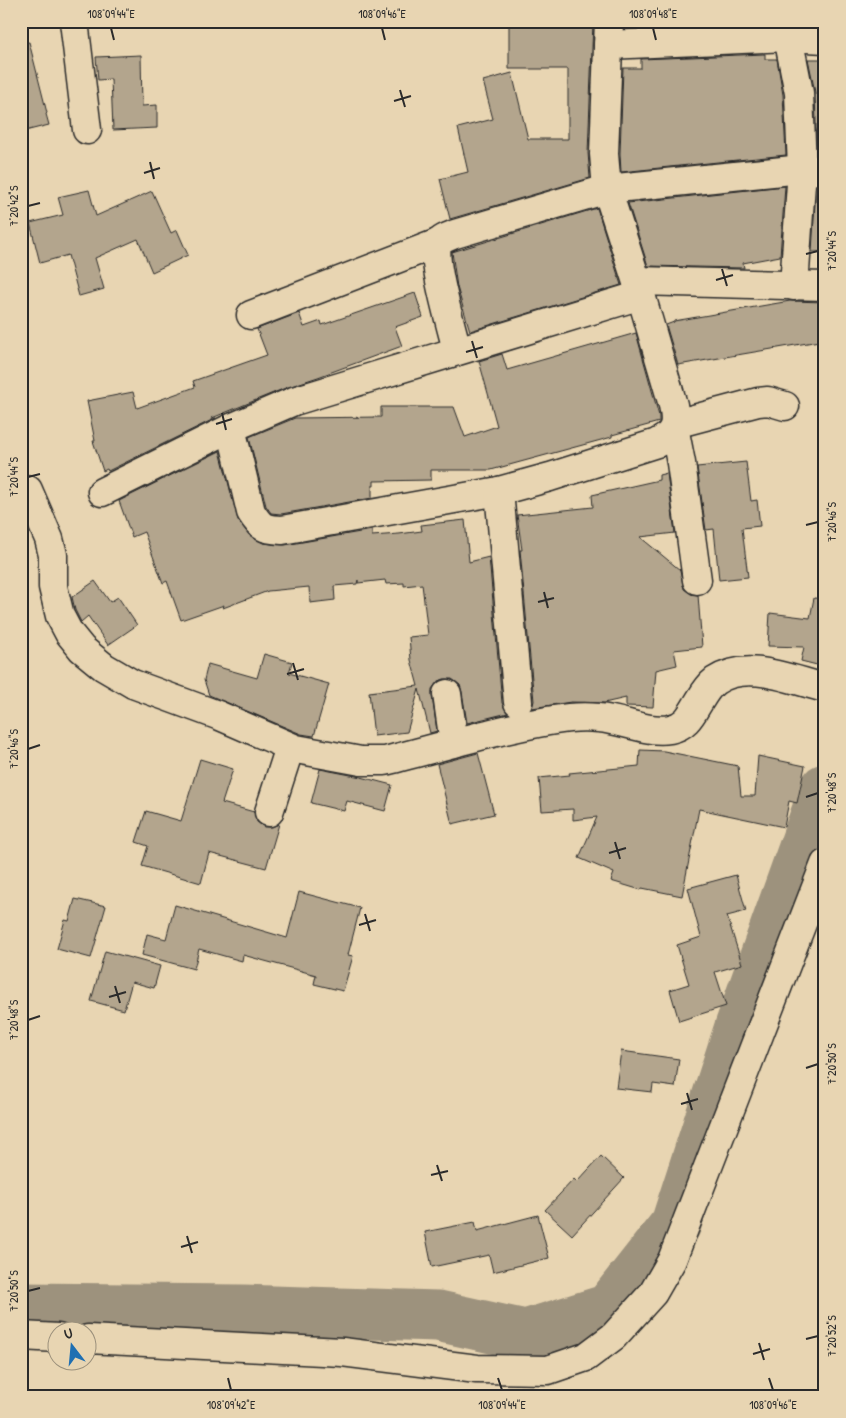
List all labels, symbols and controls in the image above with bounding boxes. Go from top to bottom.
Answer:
text: 108°09'44"E [87,5,135,22]
text: 108°09'46"E [358,5,407,22]
text: 108°09'48"E [629,5,678,22]
text: 7°20'42"S [5,185,22,226]
text: 7°20'44"S [823,231,840,271]
text: 7°20'44"S [5,457,22,497]
text: 7°20'46"S [823,501,840,542]
text: 7°20'46"S [5,728,22,769]
text: 7°20'48"S [823,772,840,813]
text: 7°20'48"S [5,999,22,1040]
text: 7°20'50"S [823,1043,840,1085]
text: 7°20'50"S [5,1270,22,1312]
text: 7°20'52"S [823,1315,840,1357]
north arrow [48,1320,98,1370]
text: U [62,1323,75,1343]
text: 108°09'42"E [207,1396,256,1413]
text: 108°09'44"E [478,1396,526,1413]
text: 108°09'46"E [749,1396,798,1413]

